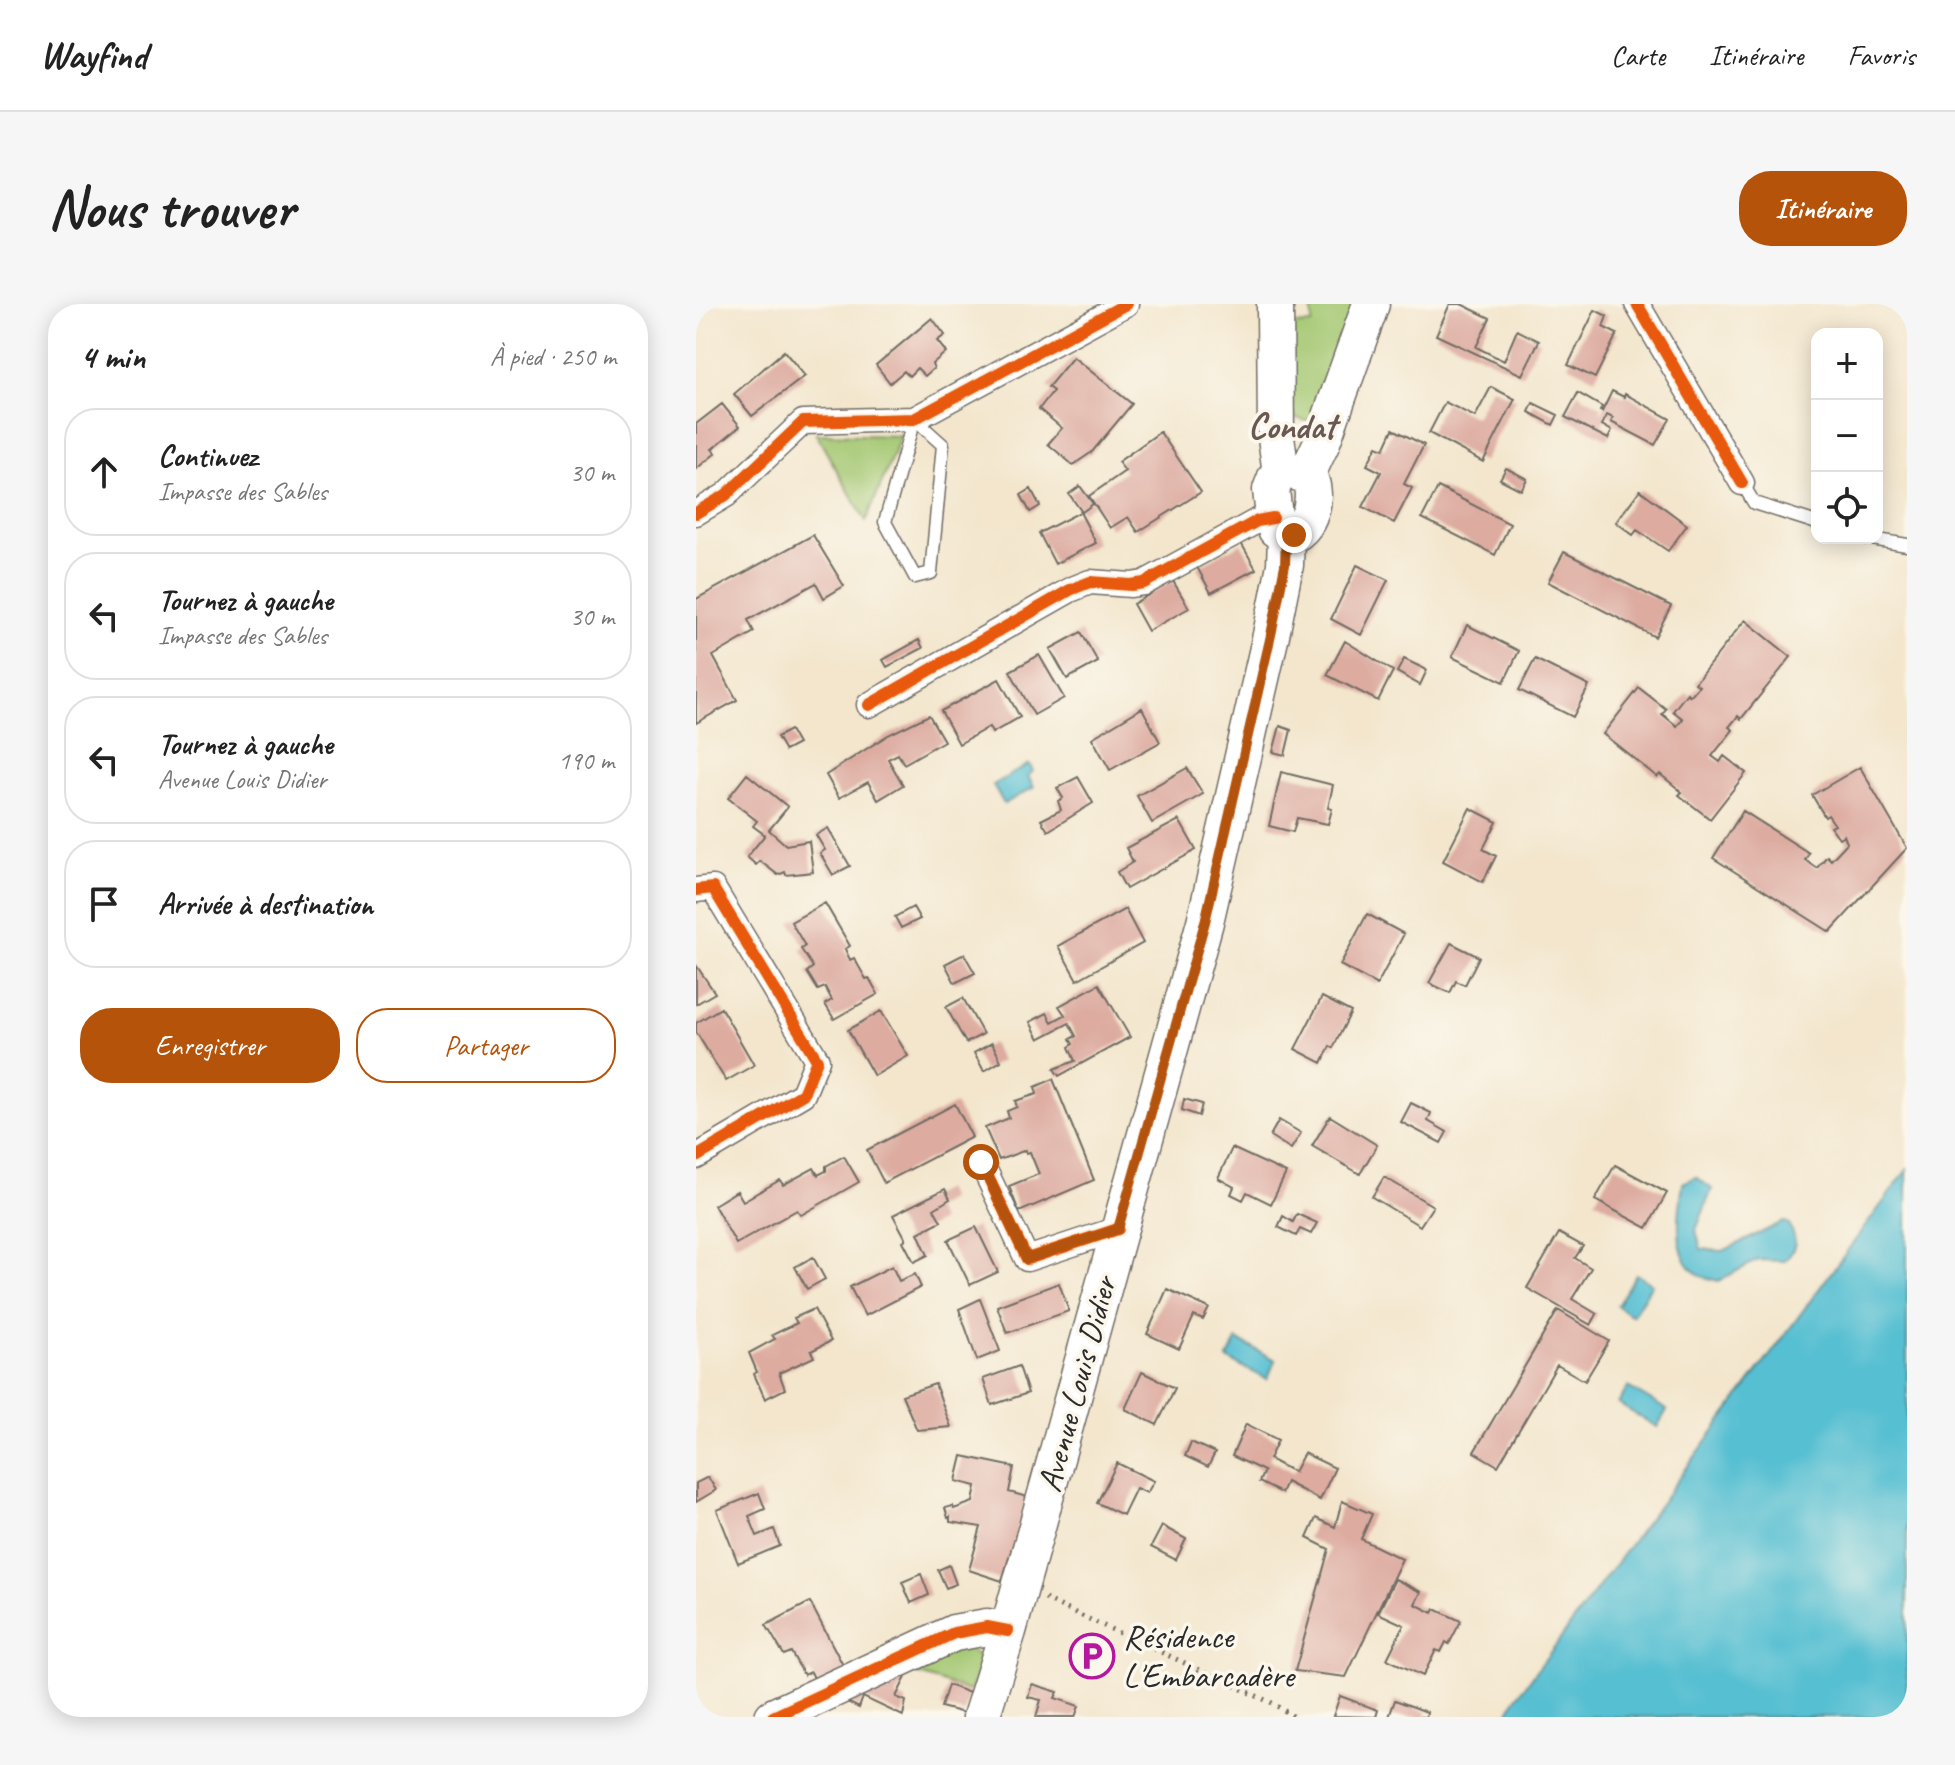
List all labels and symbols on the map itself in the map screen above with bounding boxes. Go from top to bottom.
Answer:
district label: Condat [1248,403,1341,449]
route end [1276,517,1312,553]
route start [963,1144,999,1180]
street label: Avenue Louis Didier [1027,1269,1127,1496]
place label: Résidence L'Embarcadère [1123,1615,1297,1697]
parking icon: Résidence L'Embarcadère [1068,1632,1116,1680]

